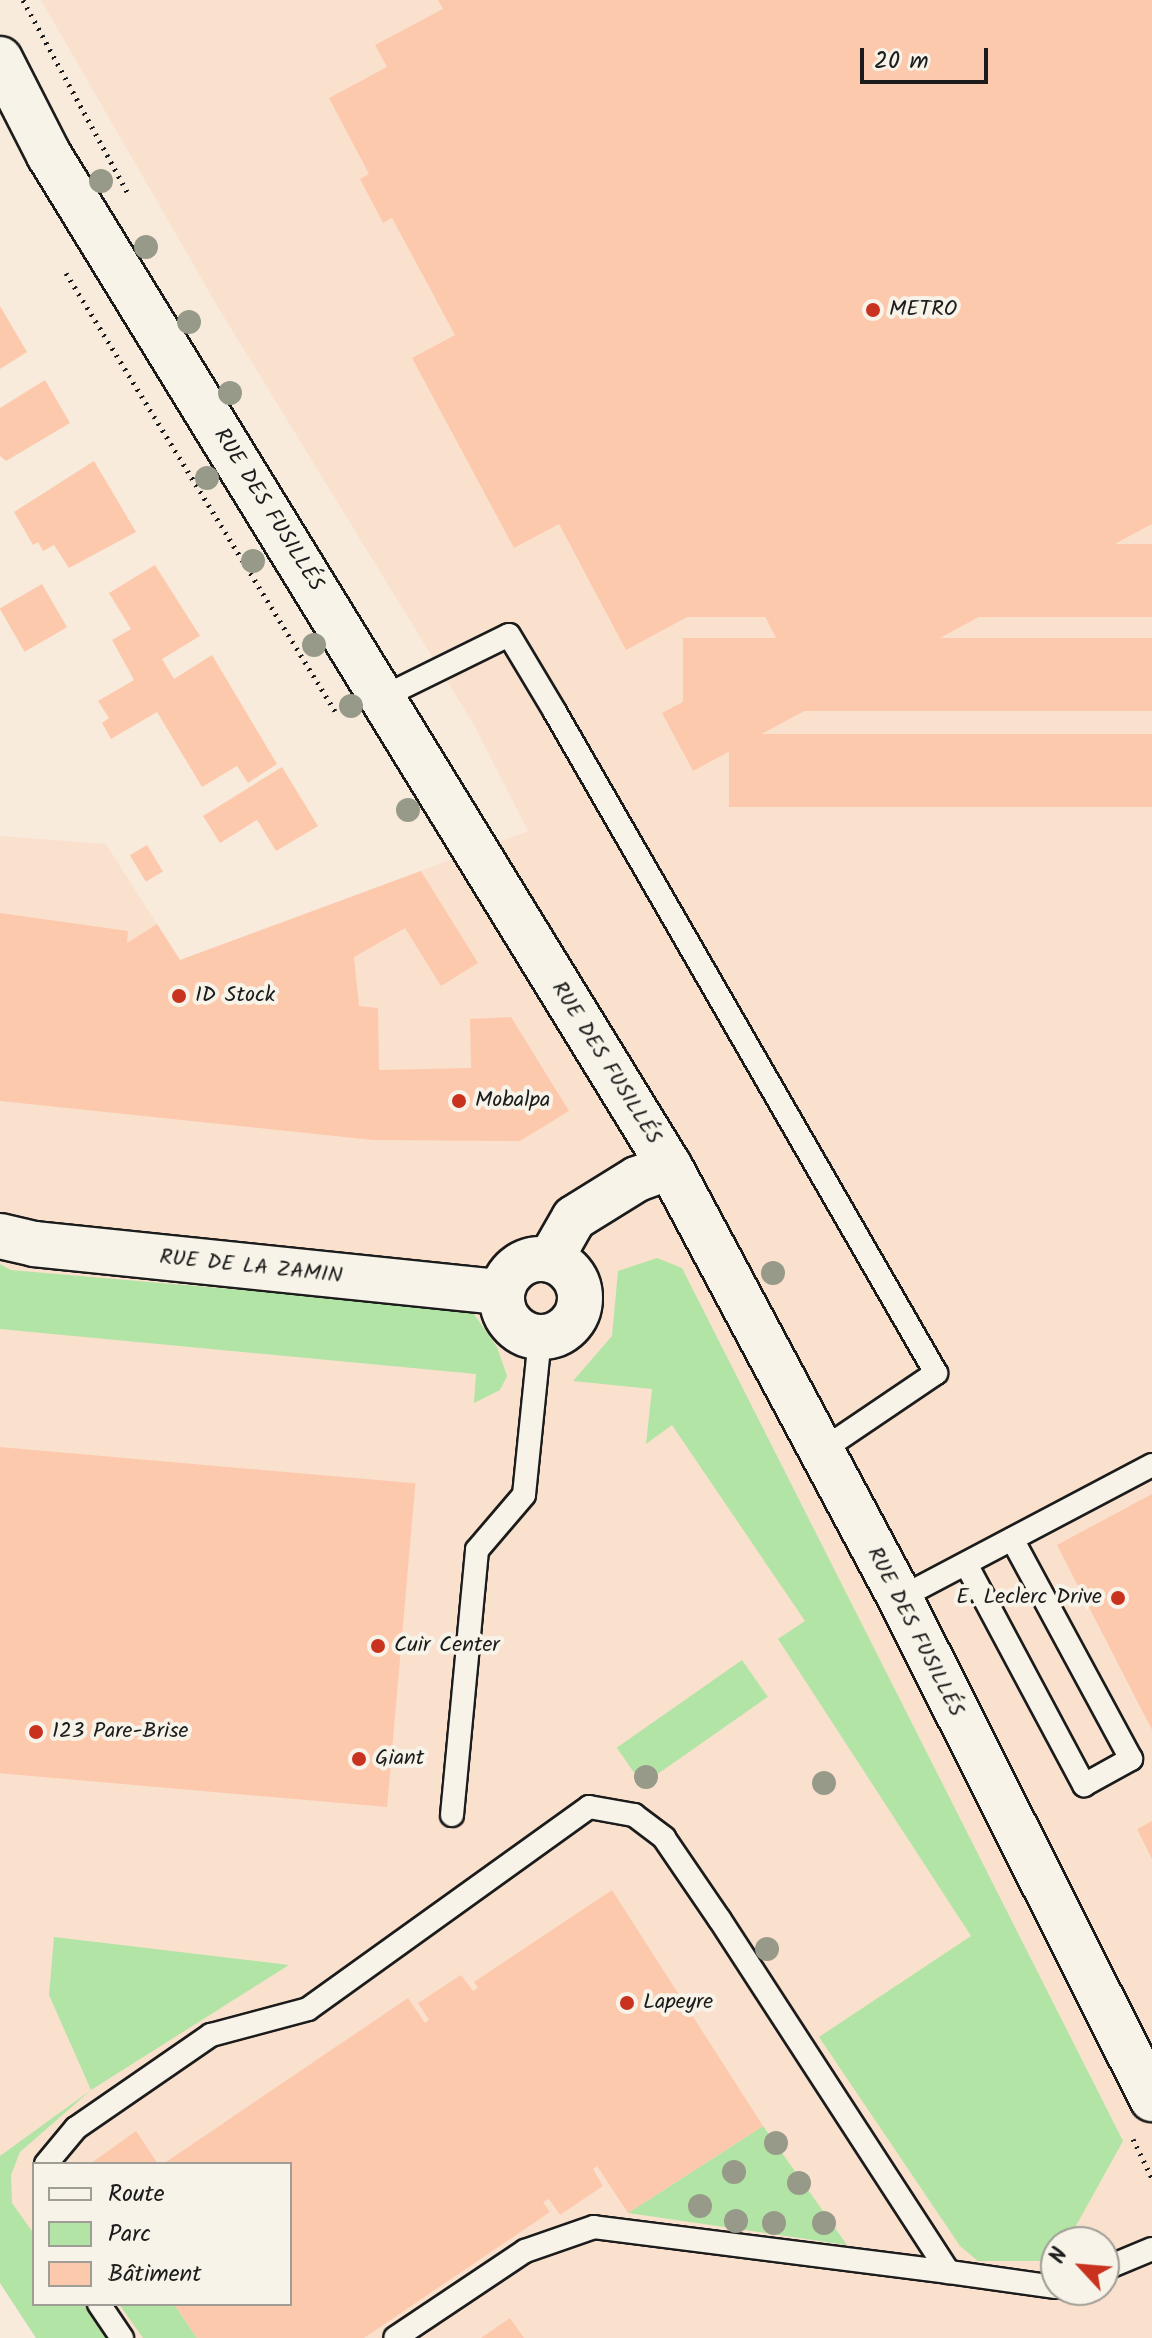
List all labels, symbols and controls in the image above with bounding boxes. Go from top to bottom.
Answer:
scale bar [864,32,992,82]
text: 20 m [874,42,929,81]
place label: METRO [889,297,957,323]
marker: METRO [864,301,882,319]
street label: RUE DES FUSILLÉS [207,424,329,596]
street label: RUE DES FUSILLÉS [545,977,667,1149]
place label: ID Stock [195,983,275,1009]
marker: ID Stock [170,987,188,1005]
place label: Mobalpa [475,1088,550,1114]
marker: Mobalpa [450,1092,468,1110]
street label: RUE DE LA ZAMIN [158,1244,344,1290]
street label: RUE DES FUSILLÉS [861,1543,969,1721]
place label: E. Leclerc Drive [956,1585,1102,1611]
marker: E. Leclerc Drive [1109,1589,1127,1607]
place label: Cuir Center [394,1633,500,1659]
marker: Cuir Center [369,1637,387,1655]
place label: 123 Pare-Brise [52,1719,188,1745]
marker: 123 Pare-Brise [27,1723,45,1741]
place label: Giant [375,1746,424,1772]
marker: Giant [350,1750,368,1768]
place label: Lapeyre [643,1990,713,2016]
marker: Lapeyre [618,1994,636,2012]
legend [32,2162,292,2306]
text: Route [108,2175,165,2214]
text: Parc [108,2215,151,2254]
north arrow [1040,2226,1120,2306]
text: N [1041,2242,1079,2270]
text: Bâtiment [108,2255,202,2294]

